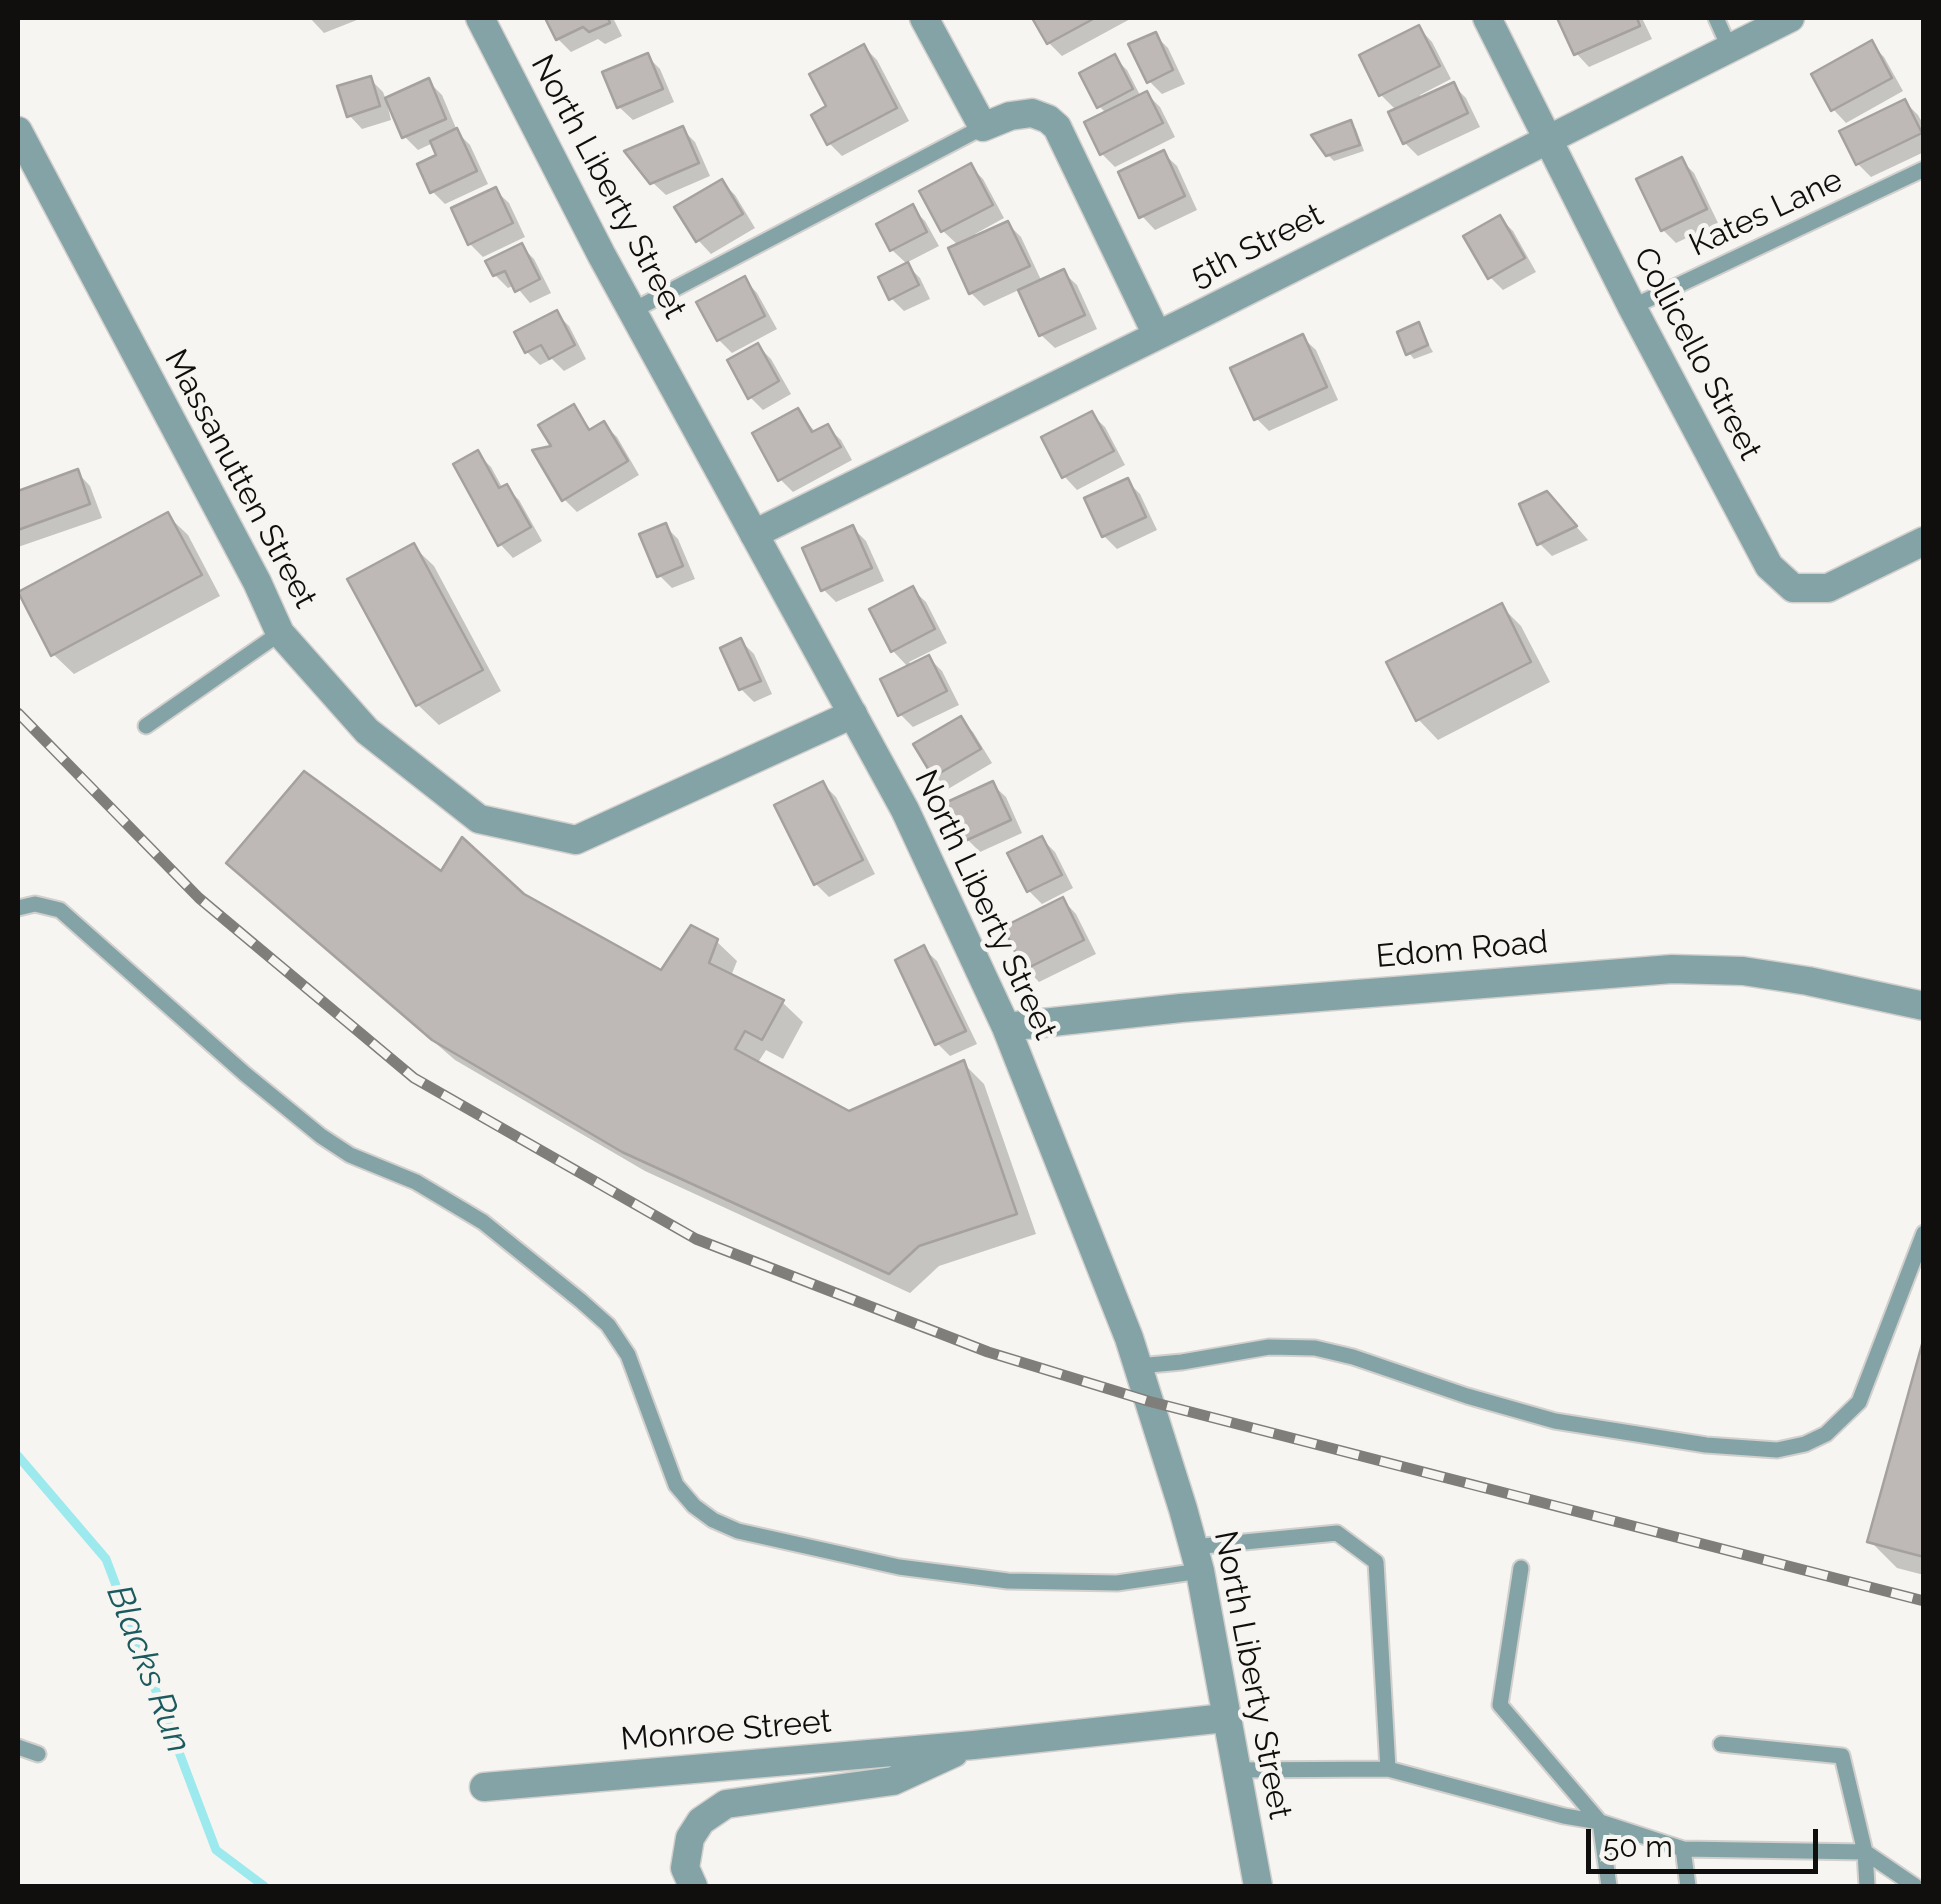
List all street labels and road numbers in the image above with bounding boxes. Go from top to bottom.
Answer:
street label: North Liberty Street [522,49,694,325]
street label: Kates Lane [1683,161,1849,265]
street label: 5th Street [1184,196,1330,296]
street label: Collicello Street [1625,241,1769,467]
street label: Massanutten Street [156,343,324,615]
street label: North Liberty Street [906,764,1064,1046]
street label: Edom Road [1375,923,1549,977]
street label: North Liberty Street [1205,1528,1299,1822]
street label: Monroe Street [619,1703,833,1759]

